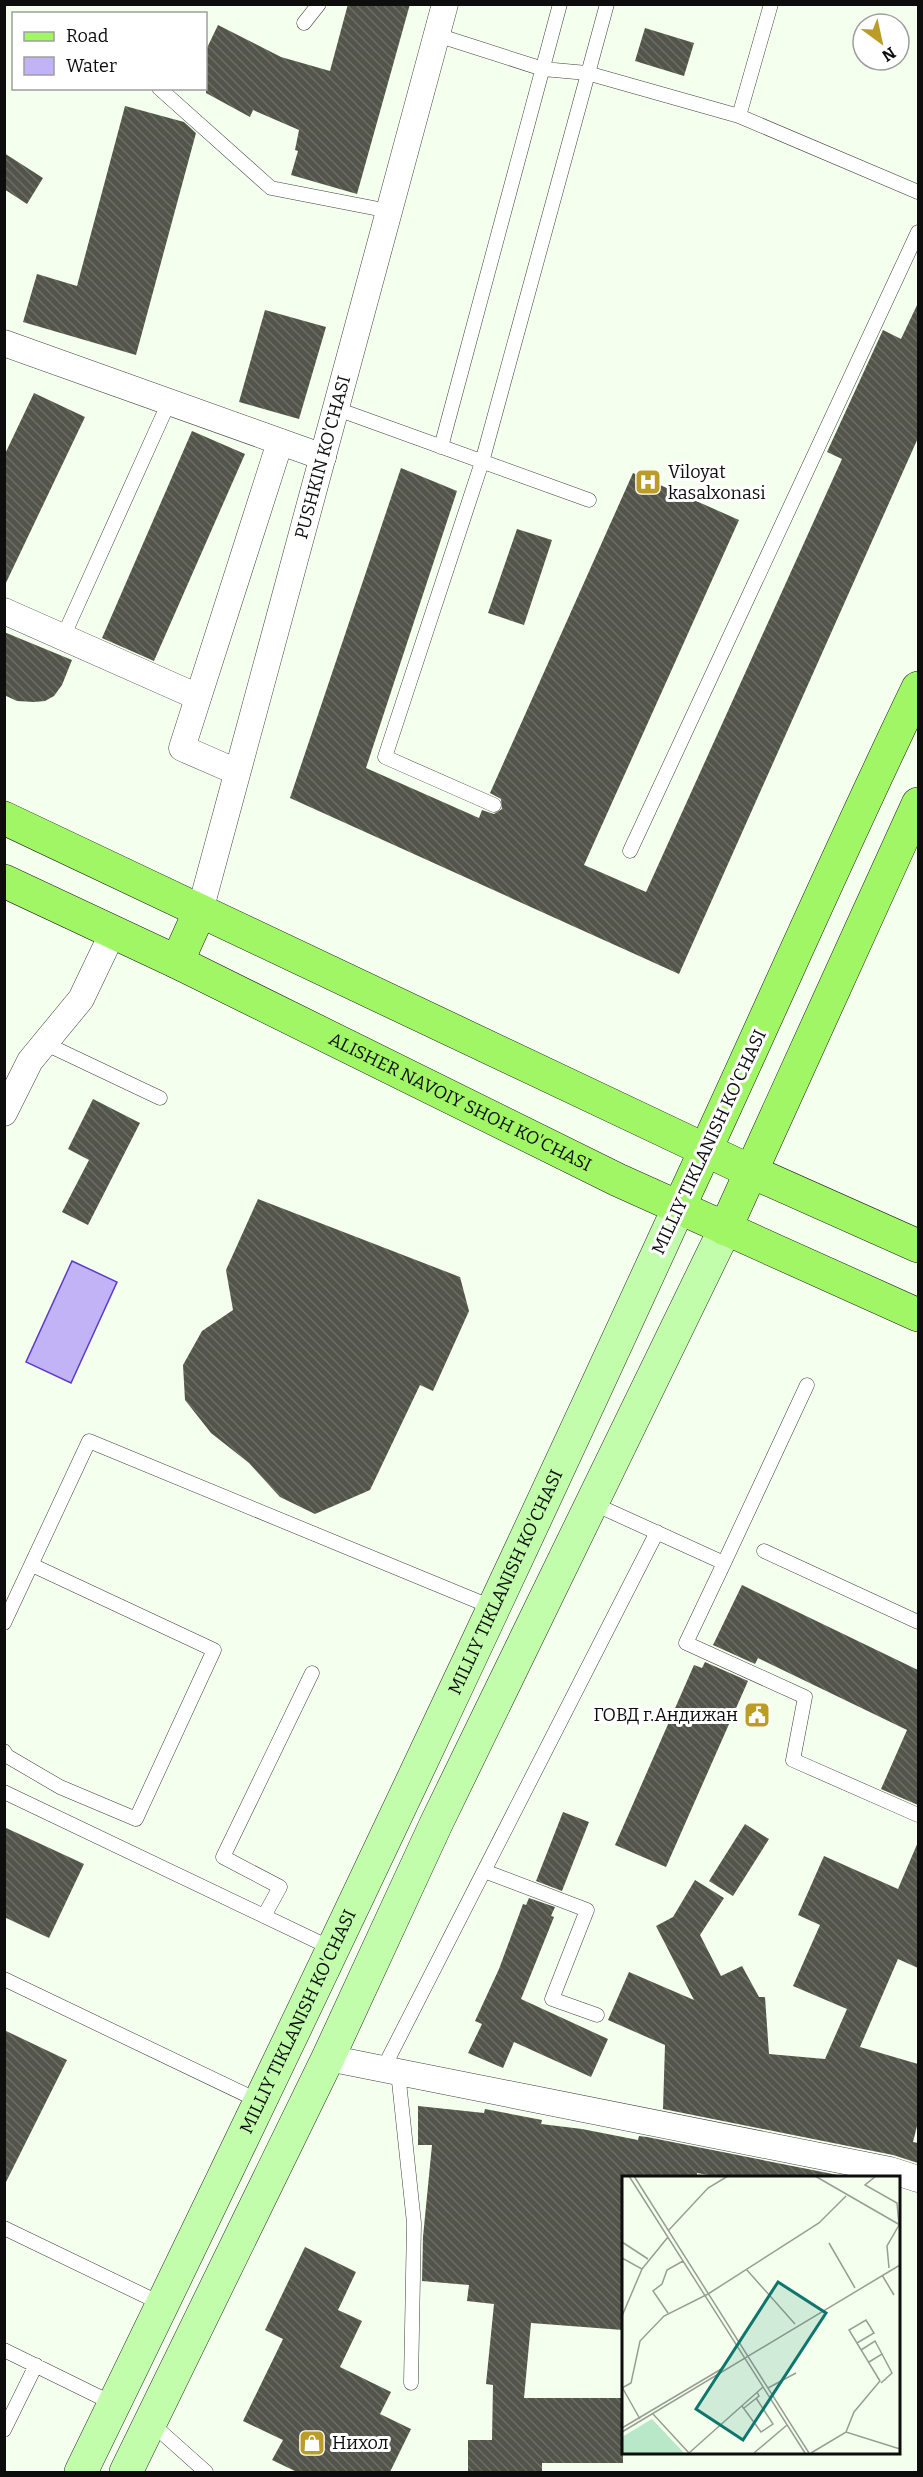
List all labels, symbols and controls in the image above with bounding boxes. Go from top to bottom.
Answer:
legend [12,12,207,90]
north arrow [851,12,911,72]
text: Road [66,25,109,47]
text: N [879,43,899,65]
text: Water [66,55,117,77]
street label: PUSHKIN KO'CHASI [290,373,355,541]
place label: Viloyat kasalxonasi [668,461,766,504]
hospital icon: Viloyat kasalxonasi [633,467,663,497]
street label: MILLIY TIKLANISH KO'CHASI [647,1026,771,1258]
street label: ALISHER NAVOIY SHOH KO'CHASI [325,1028,595,1176]
street label: MILLIY TIKLANISH KO'CHASI [444,1466,567,1698]
public building icon: ГОВД г.Андижан [742,1700,772,1730]
place label: ГОВД г.Андижан [594,1704,738,1726]
street label: MILLIY TIKLANISH KO'CHASI [235,1906,361,2137]
inset map [622,2176,899,2453]
shop icon: Нихол [297,2428,327,2458]
place label: Нихол [332,2432,389,2454]

